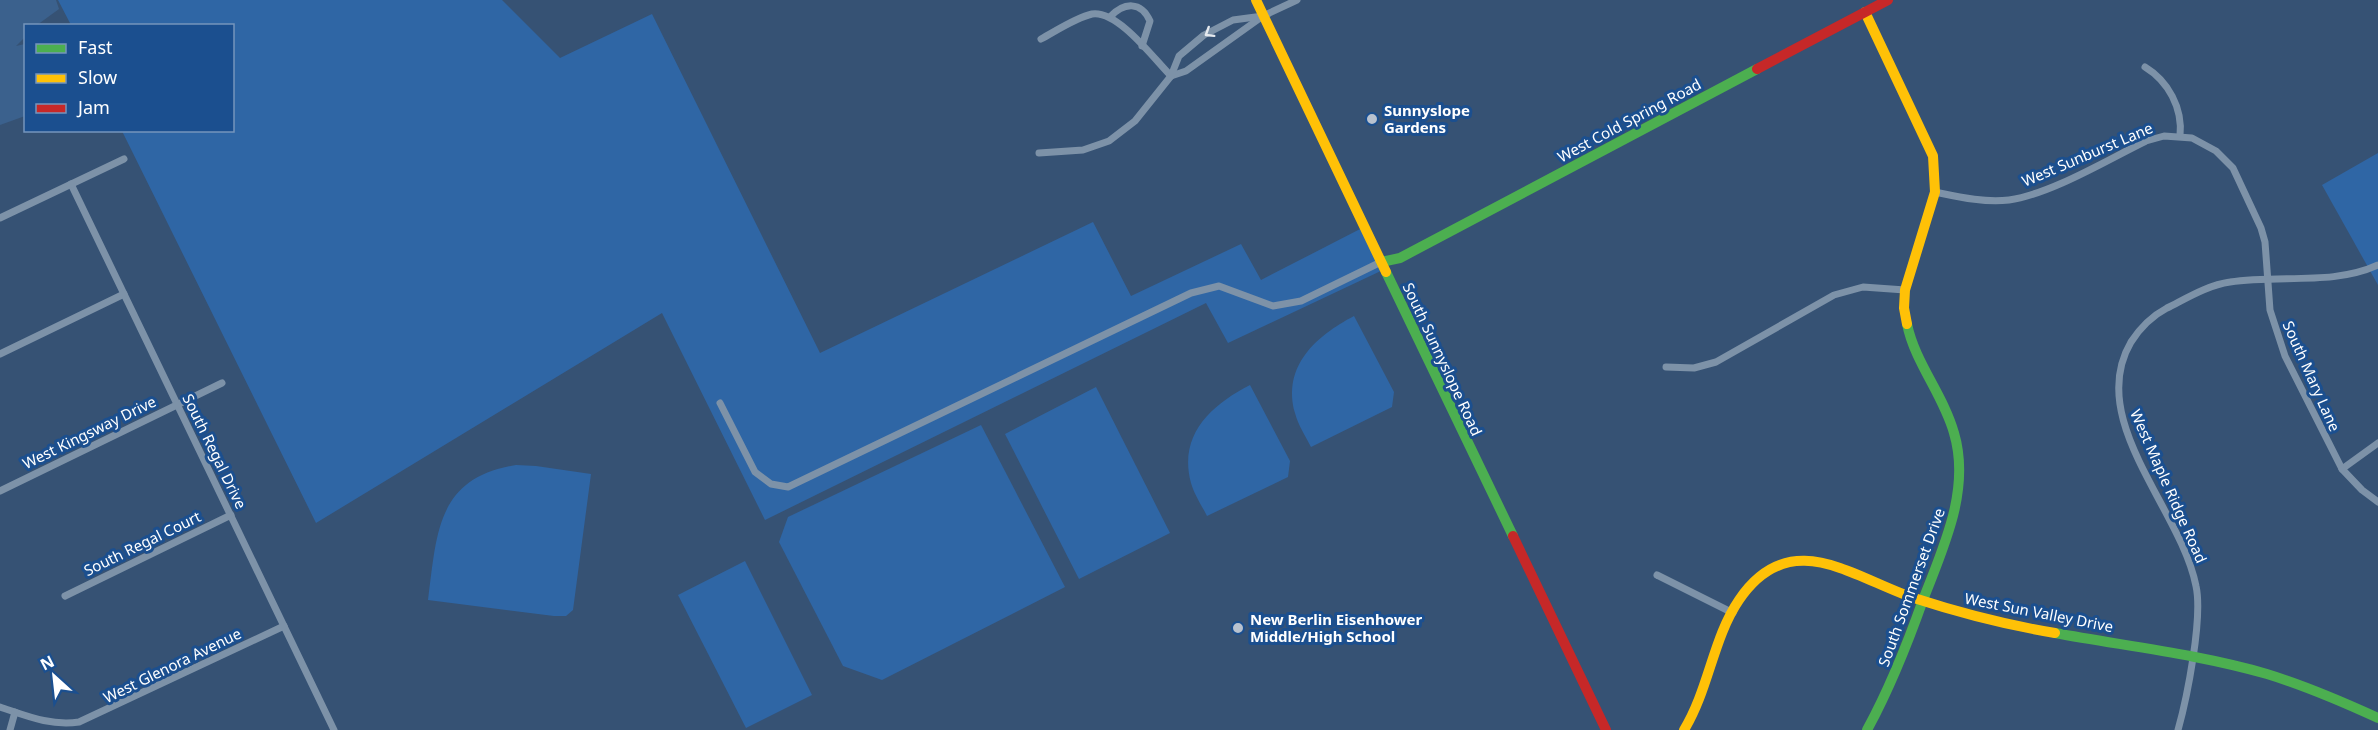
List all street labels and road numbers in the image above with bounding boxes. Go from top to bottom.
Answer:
street label: West Cold Spring Road [1554,74,1704,166]
street label: West Sunburst Lane [2018,117,2156,191]
street label: South Sunnyslope Road [1399,279,1487,439]
street label: South Mary Lane [2279,318,2345,434]
street label: South Regal Drive [179,390,251,512]
street label: West Kingsway Drive [19,391,159,473]
street label: West Maple Ridge Road [2126,406,2212,566]
street label: South Sommerset Drive [1873,505,1949,669]
street label: South Regal Court [80,506,204,580]
street label: West Sun Valley Drive [1963,588,2115,636]
street label: West Glenora Avenue [100,623,244,707]

